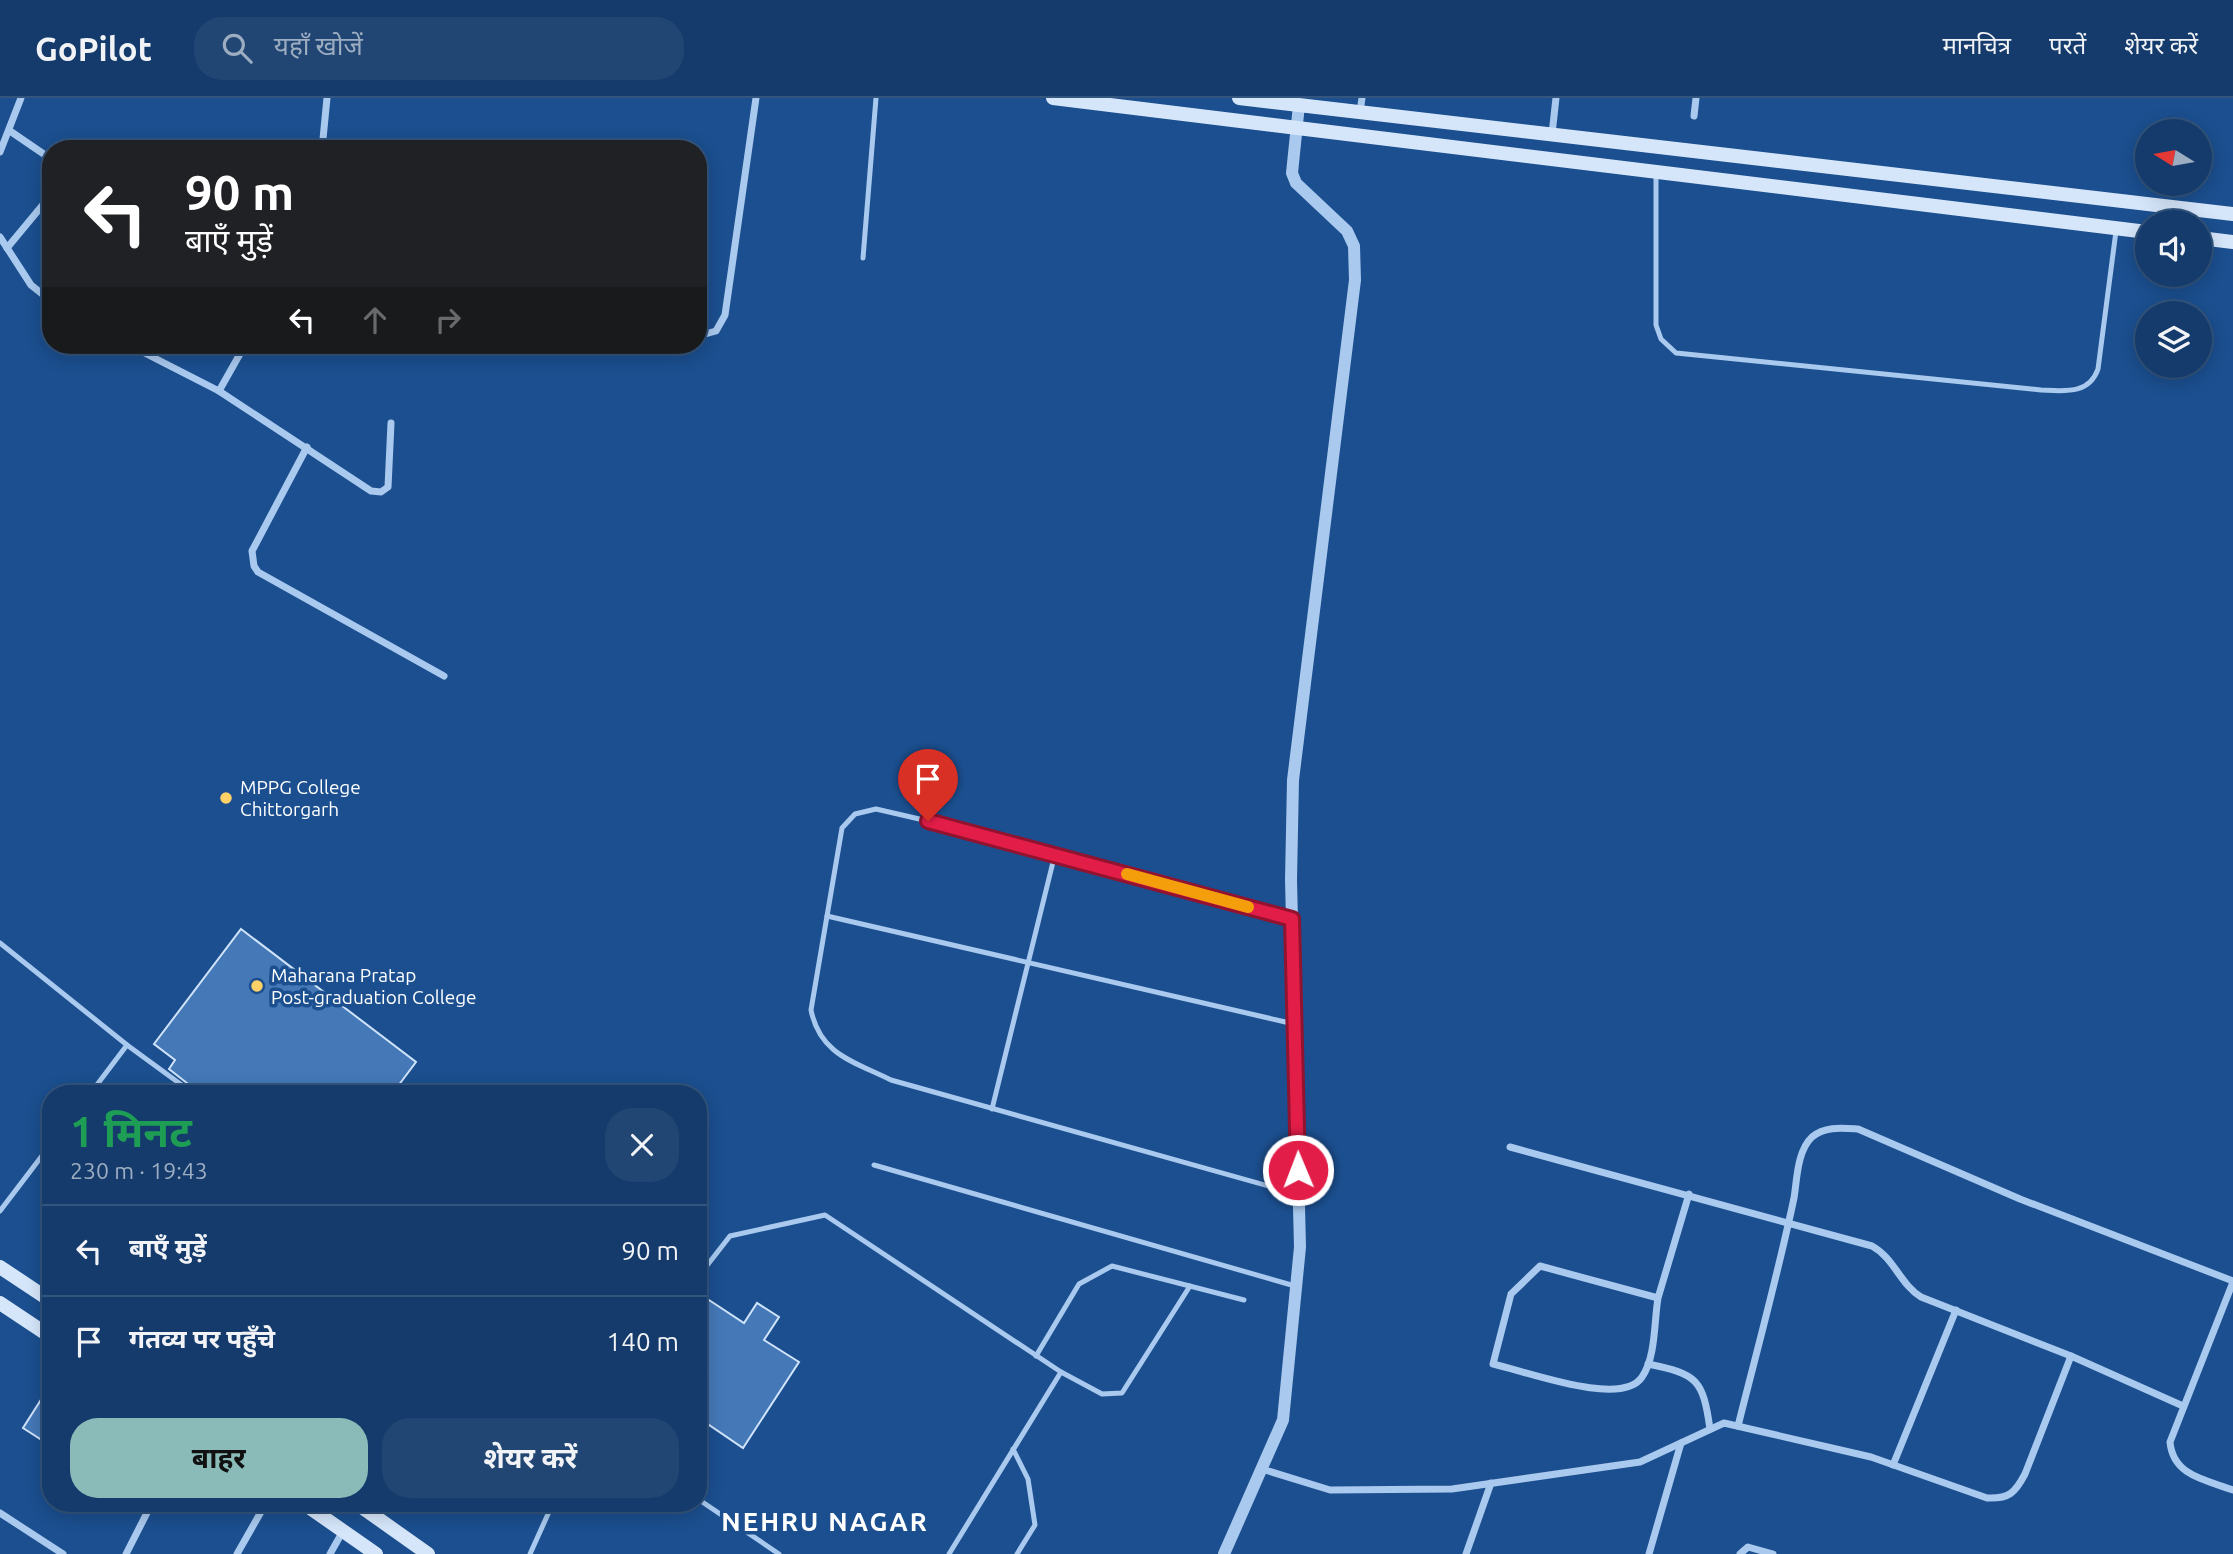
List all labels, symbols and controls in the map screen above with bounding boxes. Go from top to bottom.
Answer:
search box [194,17,684,80]
icon: search [218,29,256,67]
text: GoPilot [35,30,152,67]
text: यहाँ खोजें [274,31,363,60]
text: मानचित्र [1942,32,2011,59]
text: परतें [2049,32,2086,59]
text: शेयर करें [2124,32,2198,59]
north arrow [2135,119,2212,196]
map controls [2135,119,2212,378]
text: 90 m [185,164,294,219]
icon: left [70,168,161,259]
button: sound [2135,210,2212,287]
text: बाएँ मुड़ें [185,222,273,258]
icon: left [283,301,321,339]
icon: ahead [356,301,394,339]
icon: right [429,301,467,339]
button: layers [2135,301,2212,378]
pin [898,749,958,821]
icon: arrive [909,760,947,798]
place label: MPPG College Chittorgarh [240,776,361,820]
marker: MPPG College Chittorgarh [218,790,234,806]
place label: Maharana Pratap Post-graduation College [271,964,477,1008]
marker: Maharana Pratap Post-graduation College [249,978,265,994]
text: 1 मिनट [70,1108,192,1155]
button: close [605,1108,679,1182]
position arrow [1261,1133,1335,1207]
text: 230 m · 19:43 [70,1158,208,1183]
icon: left [70,1232,108,1270]
text: बाएँ मुड़ें [129,1233,206,1262]
text: 90 m [621,1236,679,1265]
icon: arrive [70,1323,108,1361]
text: गंतव्य पर पहुँचे [129,1324,275,1353]
text: 140 m [607,1327,679,1356]
button: बाहर [70,1418,368,1498]
button: शेयर करें [382,1418,679,1498]
district label: NEHRU NAGAR [721,1507,929,1536]

